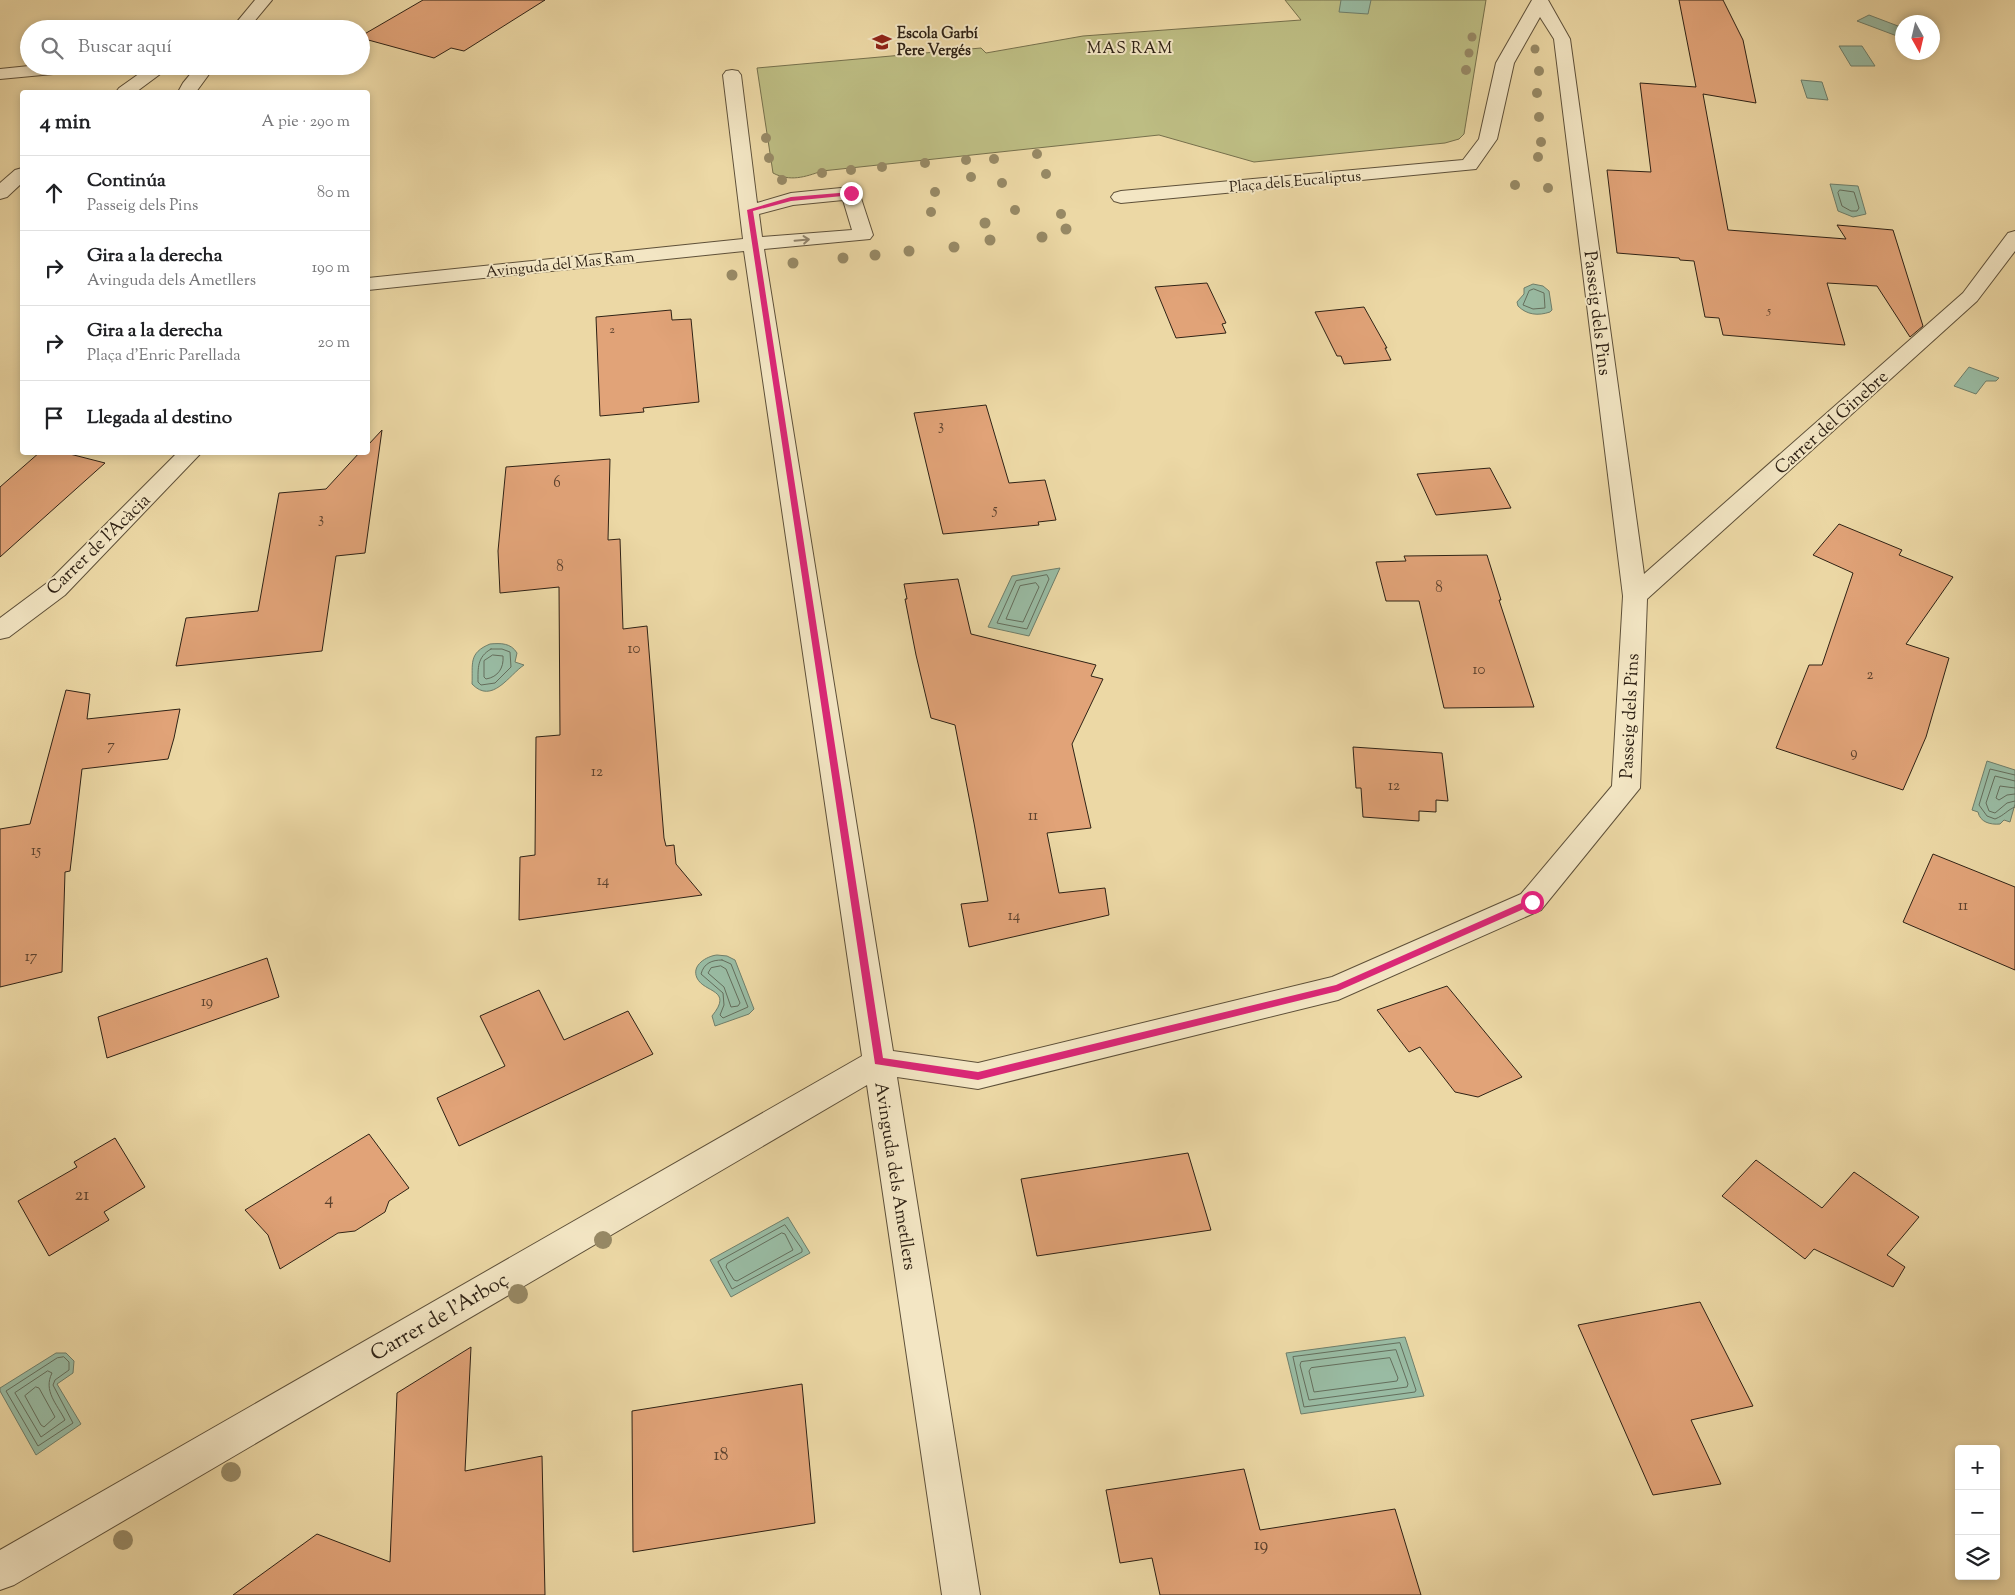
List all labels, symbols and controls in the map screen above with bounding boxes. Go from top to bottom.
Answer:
north arrow [1895,15,1940,60]
search box [20,20,370,75]
place label: Escola Garbí Pere Vergés [897,24,979,62]
school or university icon: Escola Garbí Pere Vergés [871,31,893,53]
icon: search [38,34,66,62]
text: Buscar aquí [78,34,172,61]
district label: MAS RAM [1087,38,1173,61]
text: 4 min [40,108,91,138]
text: A pie · 290 m [262,111,350,134]
street label: Plaça dels Eucaliptus [1228,166,1362,199]
text: Continúa [87,168,166,195]
icon: ahead [40,179,68,207]
text: 80 m [317,182,350,205]
route end [840,182,863,205]
text: Passeig dels Pins [87,195,198,218]
one-way arrow [794,235,810,245]
text: Gira a la derecha [87,243,222,270]
street label: Avinguda del Mas Ram [485,247,636,284]
street label: Passeig dels Pins [1575,249,1617,377]
icon: right [40,254,68,282]
text: 190 m [312,257,350,280]
text: Avinguda dels Ametllers [87,270,256,293]
house number: 5 [1766,302,1771,320]
text: Gira a la derecha [87,318,222,345]
house number: 2 [609,321,615,339]
icon: right [40,329,68,357]
text: 20 m [317,332,350,355]
text: Plaça d'Enric Parellada [87,345,241,368]
street label: Carrer del Ginebre [1770,365,1895,482]
icon: arrive [40,404,68,432]
text: Llegada al destino [87,405,232,432]
house number: 3 [938,416,944,437]
house number: 6 [553,473,561,494]
street label: Carrer de l'Acàcia [41,489,157,602]
house number: 5 [991,500,998,521]
house number: 3 [318,509,324,530]
house number: 8 [556,557,564,578]
house number: 8 [1435,578,1443,599]
house number: 10 [628,639,641,660]
street label: Passeig dels Pins [1615,653,1647,779]
house number: 10 [1473,660,1486,681]
house number: 2 [1866,665,1874,686]
house number: 7 [107,736,115,757]
house number: 9 [1850,743,1858,764]
house number: 12 [591,762,603,783]
house number: 12 [1388,776,1400,797]
house number: 11 [1028,806,1038,827]
house number: 15 [31,841,41,862]
house number: 14 [597,871,610,892]
route start [1521,891,1544,914]
house number: 11 [1958,896,1968,917]
house number: 14 [1008,906,1021,927]
house number: 17 [25,947,38,968]
house number: 19 [201,992,213,1013]
street label: Avinguda dels Ametllers [866,1080,922,1272]
house number: 21 [75,1183,89,1209]
house number: 4 [324,1187,334,1213]
street label: Carrer de l'Arboç [365,1266,515,1370]
house number: 18 [713,1443,729,1469]
map controls [1955,1445,2000,1580]
button: + [1955,1445,2000,1490]
button: − [1955,1490,2000,1535]
house number: 19 [1254,1533,1269,1559]
button: layers [1955,1535,2000,1580]

